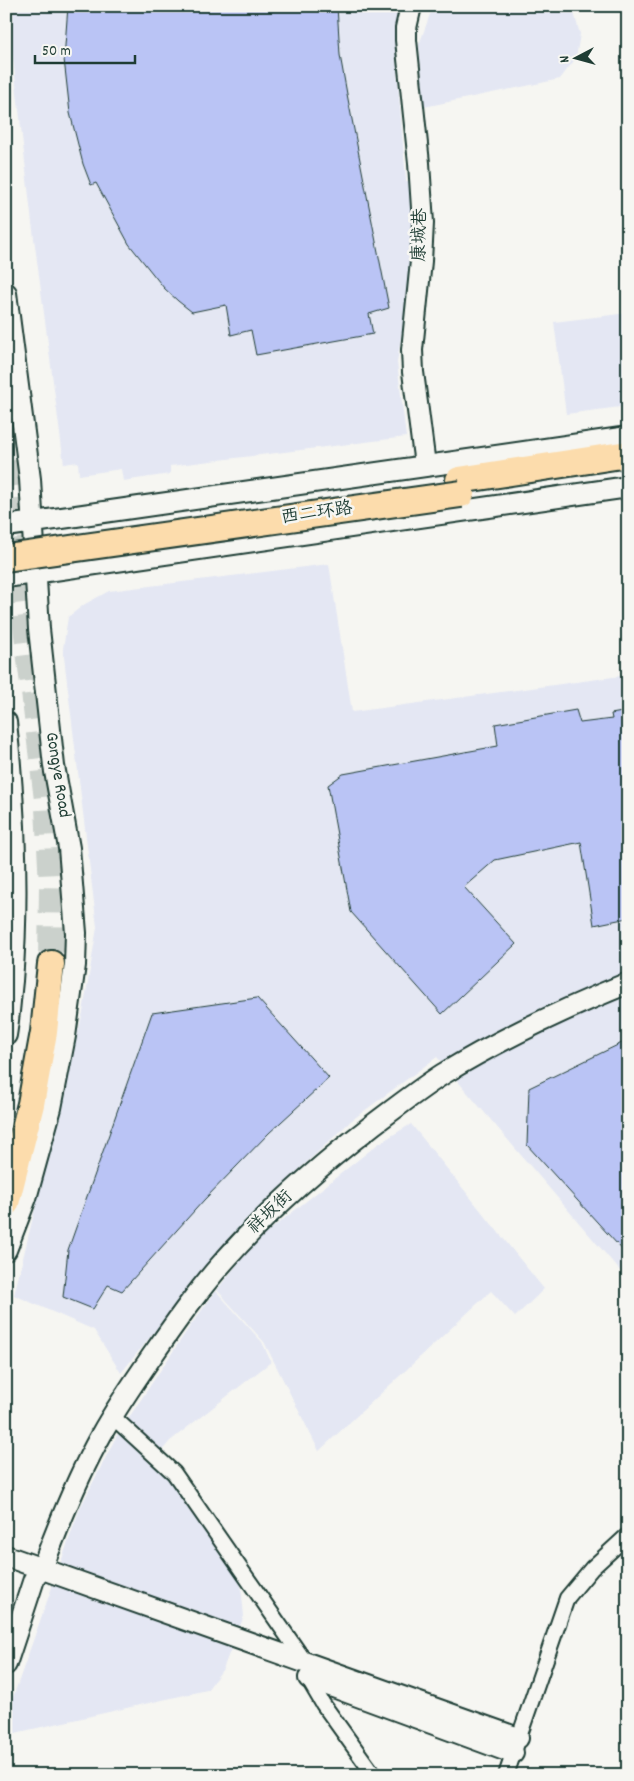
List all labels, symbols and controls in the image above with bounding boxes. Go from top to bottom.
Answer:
scale bar [35,32,135,64]
north arrow [552,32,602,82]
text: 50 m [42,41,71,63]
text: N [555,55,575,64]
street label: 康城巷 [408,208,434,262]
street label: 西二环路 [280,497,354,531]
street label: Gongye Road [38,730,76,820]
street label: 祥坂街 [243,1185,299,1241]

